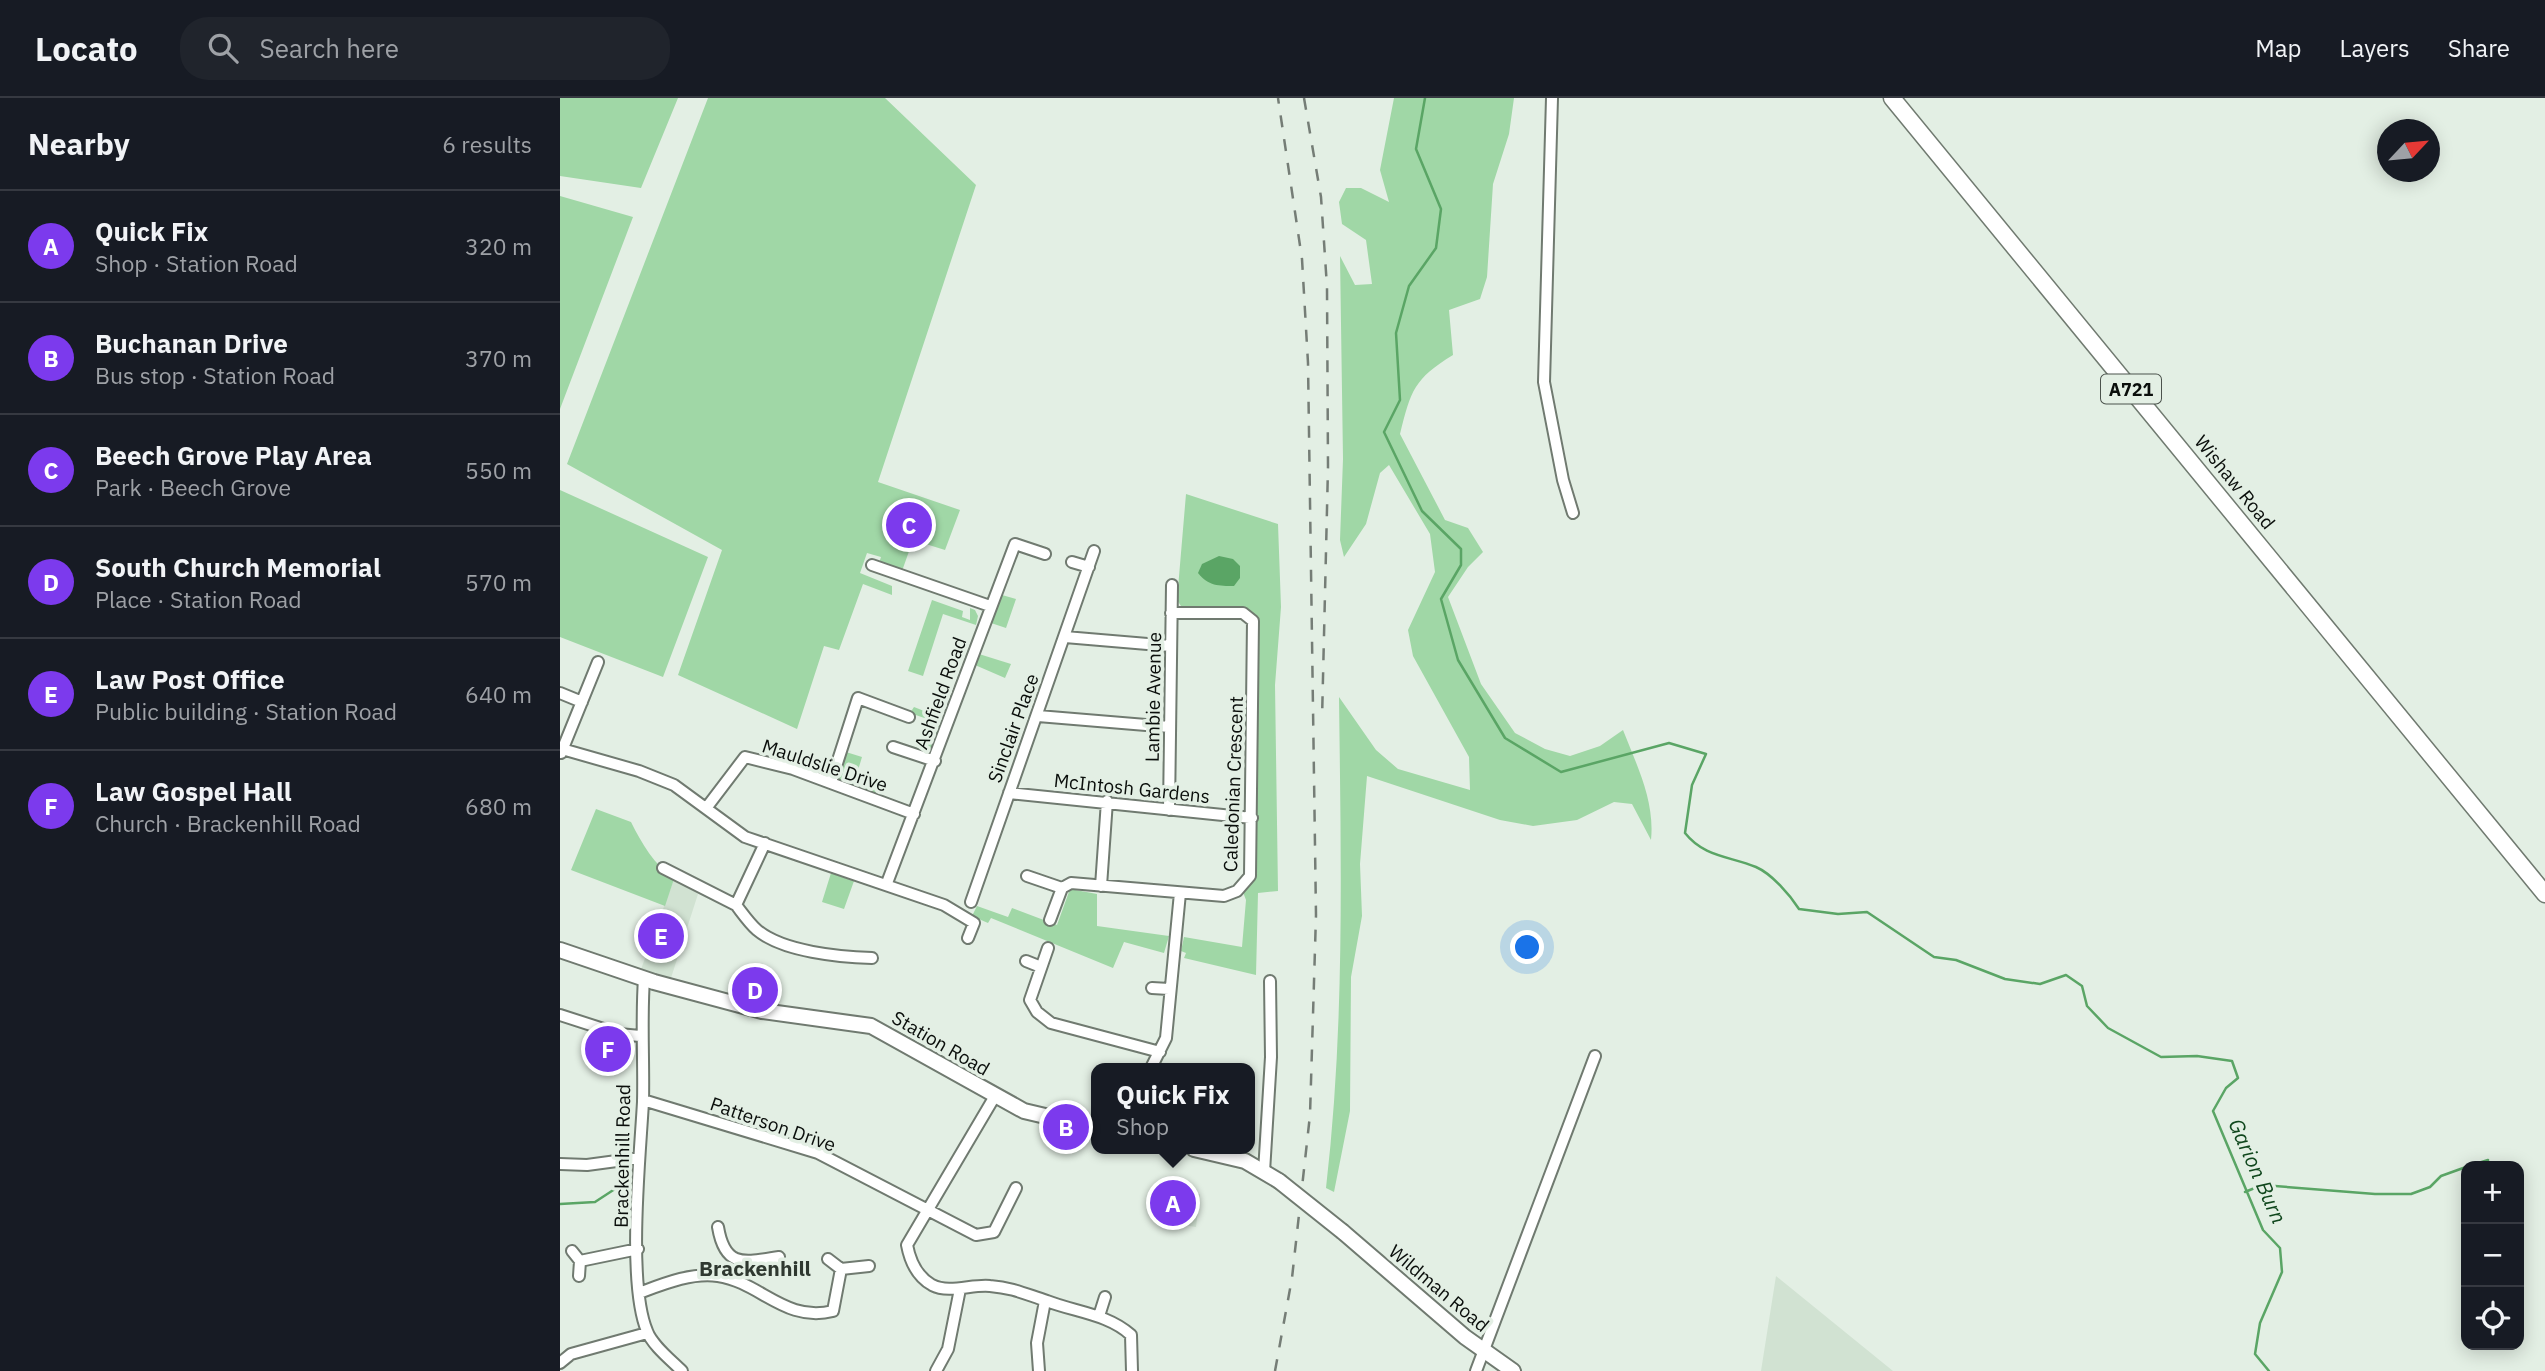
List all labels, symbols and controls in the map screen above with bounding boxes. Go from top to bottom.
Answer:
search box [180,17,670,80]
text: Locato [35,27,138,70]
icon: search [204,29,242,67]
text: Search here [260,31,399,65]
text: Map [2255,32,2302,64]
text: Layers [2340,32,2410,64]
text: Share [2448,32,2510,64]
north arrow [2377,119,2440,182]
text: Nearby [28,124,130,163]
text: 6 results [442,129,532,159]
text: Quick Fix [95,214,208,248]
text: A [43,231,59,261]
text: 320 m [465,231,532,261]
text: Shop · Station Road [95,248,298,278]
text: Buchanan Drive [95,326,288,360]
text: B [43,343,59,373]
text: 370 m [465,343,532,373]
text: Bus stop · Station Road [95,360,335,390]
road number: A721 [2101,374,2161,404]
street label: Wishaw Road [2190,430,2280,534]
text: Beech Grove Play Area [95,438,372,472]
text: C [44,455,58,485]
text: 550 m [465,455,532,485]
text: Park · Beech Grove [95,472,291,502]
pin: C [886,499,932,551]
text: South Church Memorial [95,550,381,584]
text: D [43,567,59,597]
text: 570 m [465,567,532,597]
text: Place · Station Road [95,584,302,614]
street label: Lambie Avenue [1140,632,1166,762]
street label: Ashfield Road [909,634,971,752]
text: Law Post Office [95,662,285,696]
street label: Sinclair Place [982,670,1044,786]
text: E [44,679,58,709]
text: 640 m [465,679,532,709]
text: Public building · Station Road [95,696,397,726]
street label: Caledonian Crescent [1218,696,1248,872]
street label: Mauldslie Drive [759,733,891,797]
street label: McIntosh Gardens [1053,768,1211,808]
text: Law Gospel Hall [95,774,292,808]
text: F [44,791,58,821]
text: 680 m [465,791,532,821]
text: Church · Brackenhill Road [95,808,361,838]
pin: E [638,910,684,962]
your location [1510,930,1544,964]
pin: D [732,964,778,1016]
street label: Station Road [888,1005,994,1081]
pin: F [585,1023,631,1075]
popup [1091,1063,1255,1154]
text: Quick Fix [1116,1077,1230,1111]
street label: Brackenhill Road [609,1084,635,1228]
street label: Patterson Drive [707,1091,839,1157]
pin: B [1043,1101,1089,1153]
text: Shop [1116,1111,1169,1141]
water label: Garion Burn [2222,1114,2294,1228]
map controls [2461,1161,2524,1350]
button: + [2461,1161,2524,1224]
pin: A [1150,1177,1196,1229]
button: − [2461,1224,2524,1287]
street label: Wildman Road [1384,1239,1494,1337]
district label: Brackenhill [699,1254,811,1282]
button: locate [2461,1287,2524,1350]

